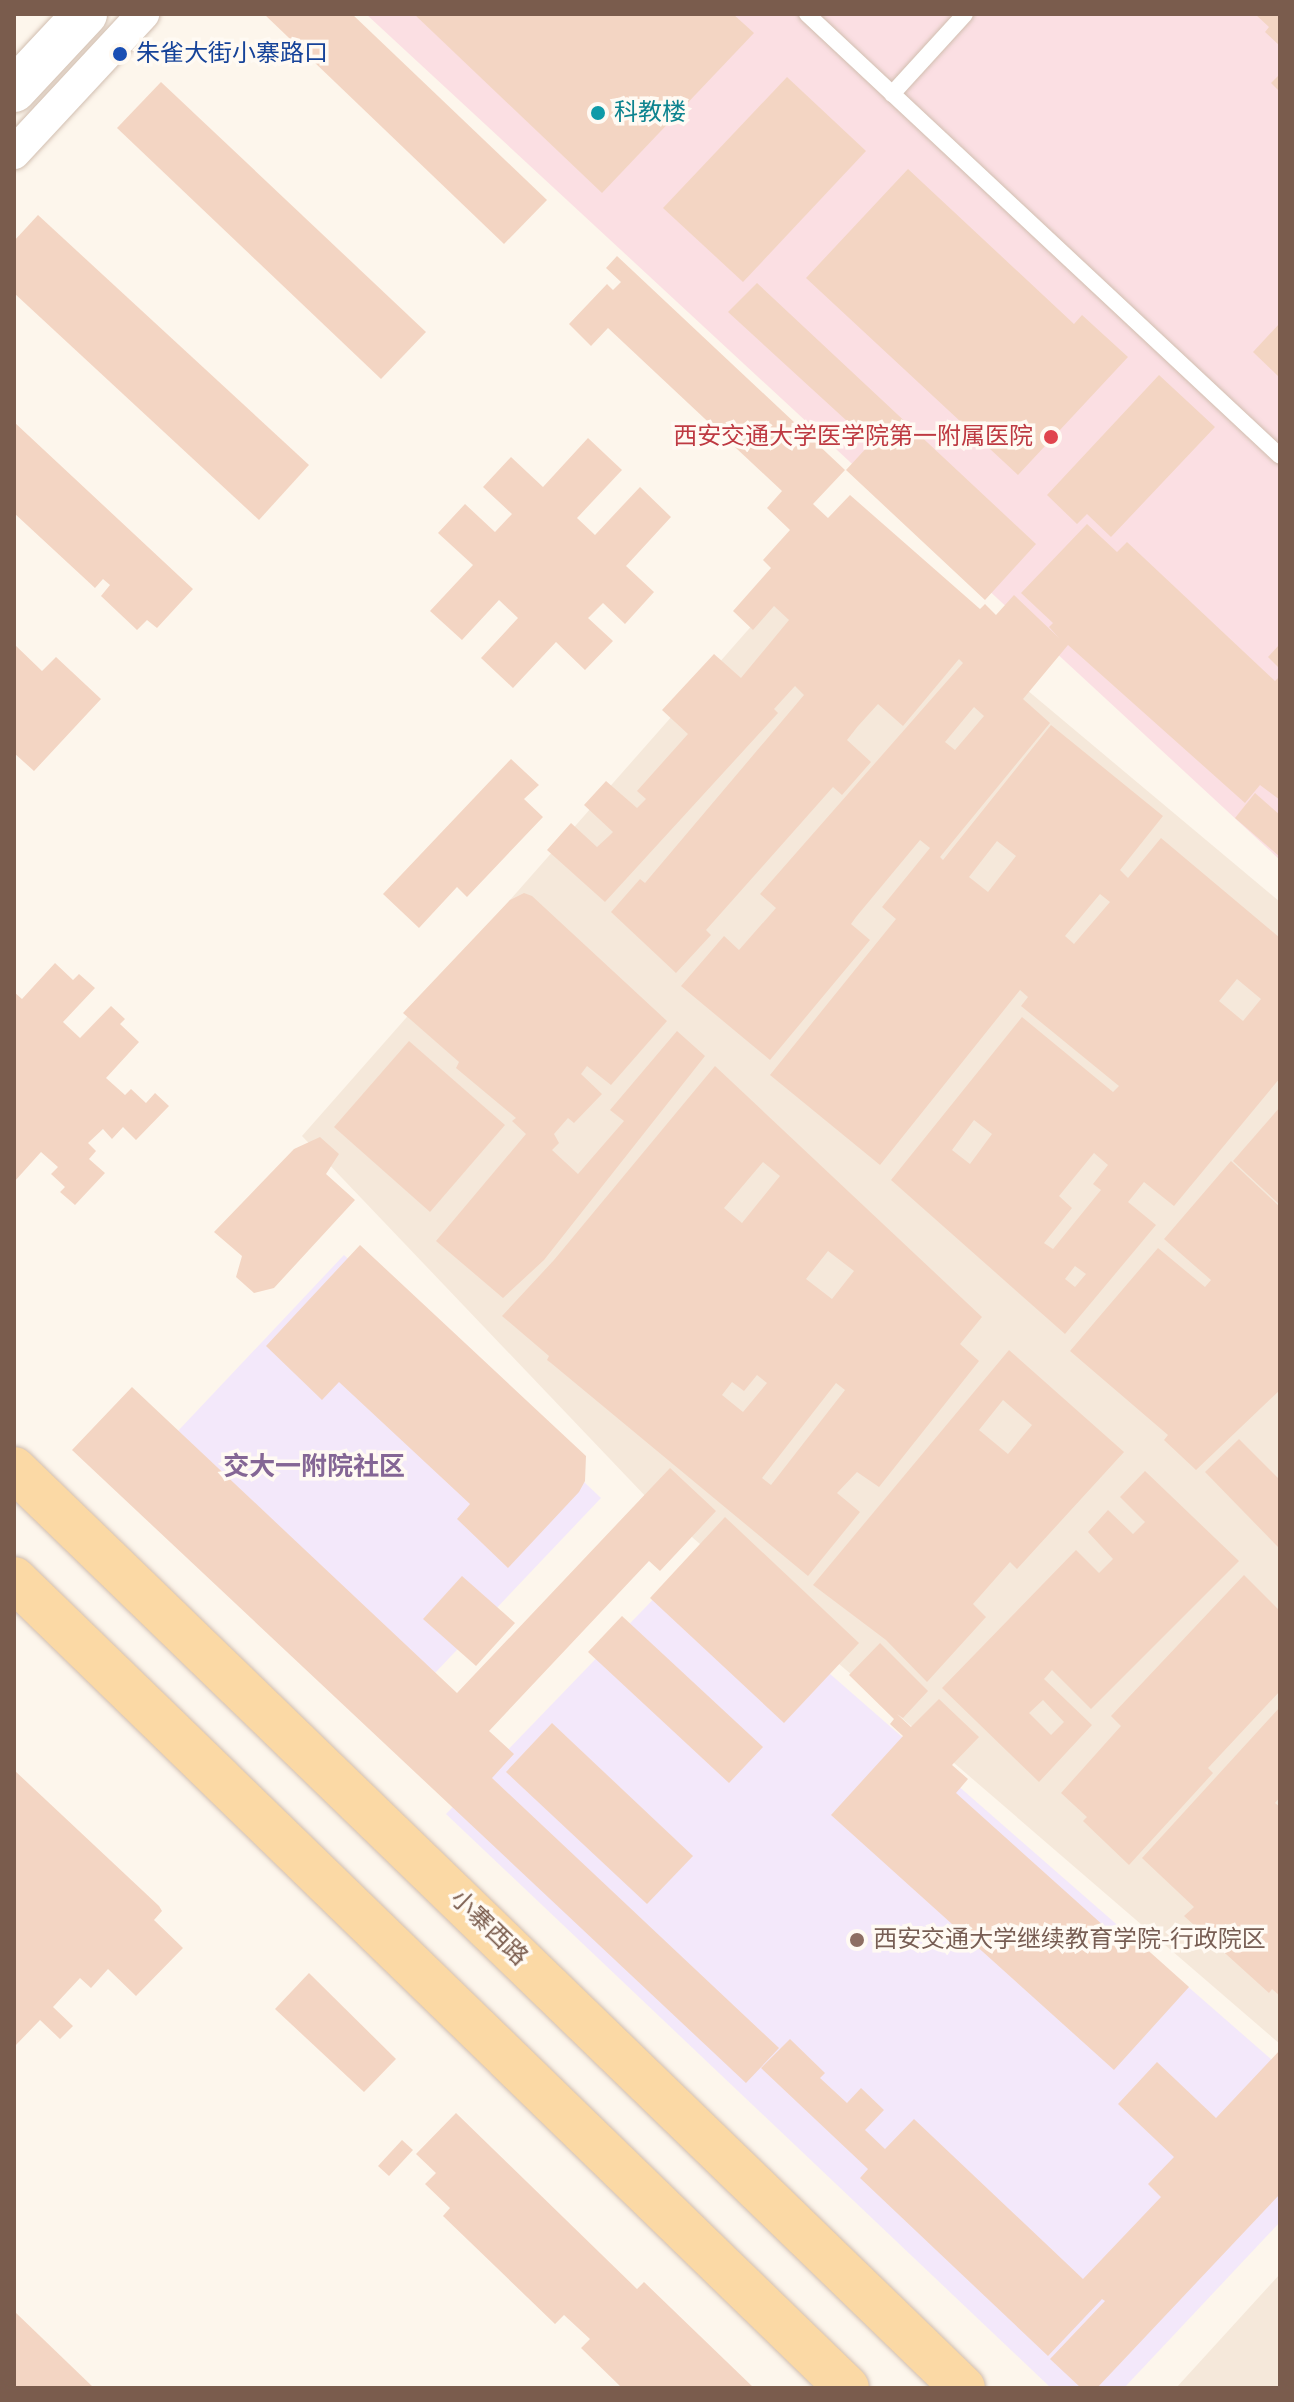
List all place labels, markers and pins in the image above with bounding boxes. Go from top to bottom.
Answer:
place label: 朱雀大街小寨路口 [136,40,328,68]
marker: 朱雀大街小寨路口 [111,45,129,63]
place label: 科教楼 [614,99,686,127]
marker: 科教楼 [589,104,607,122]
place label: 西安交通大学医学院第一附属医院 [673,423,1033,451]
marker: 西安交通大学医学院第一附属医院 [1040,426,1062,448]
place label: 西安交通大学继续教育学院-行政院区 [873,1926,1266,1954]
marker: 西安交通大学继续教育学院-行政院区 [848,1931,866,1949]

